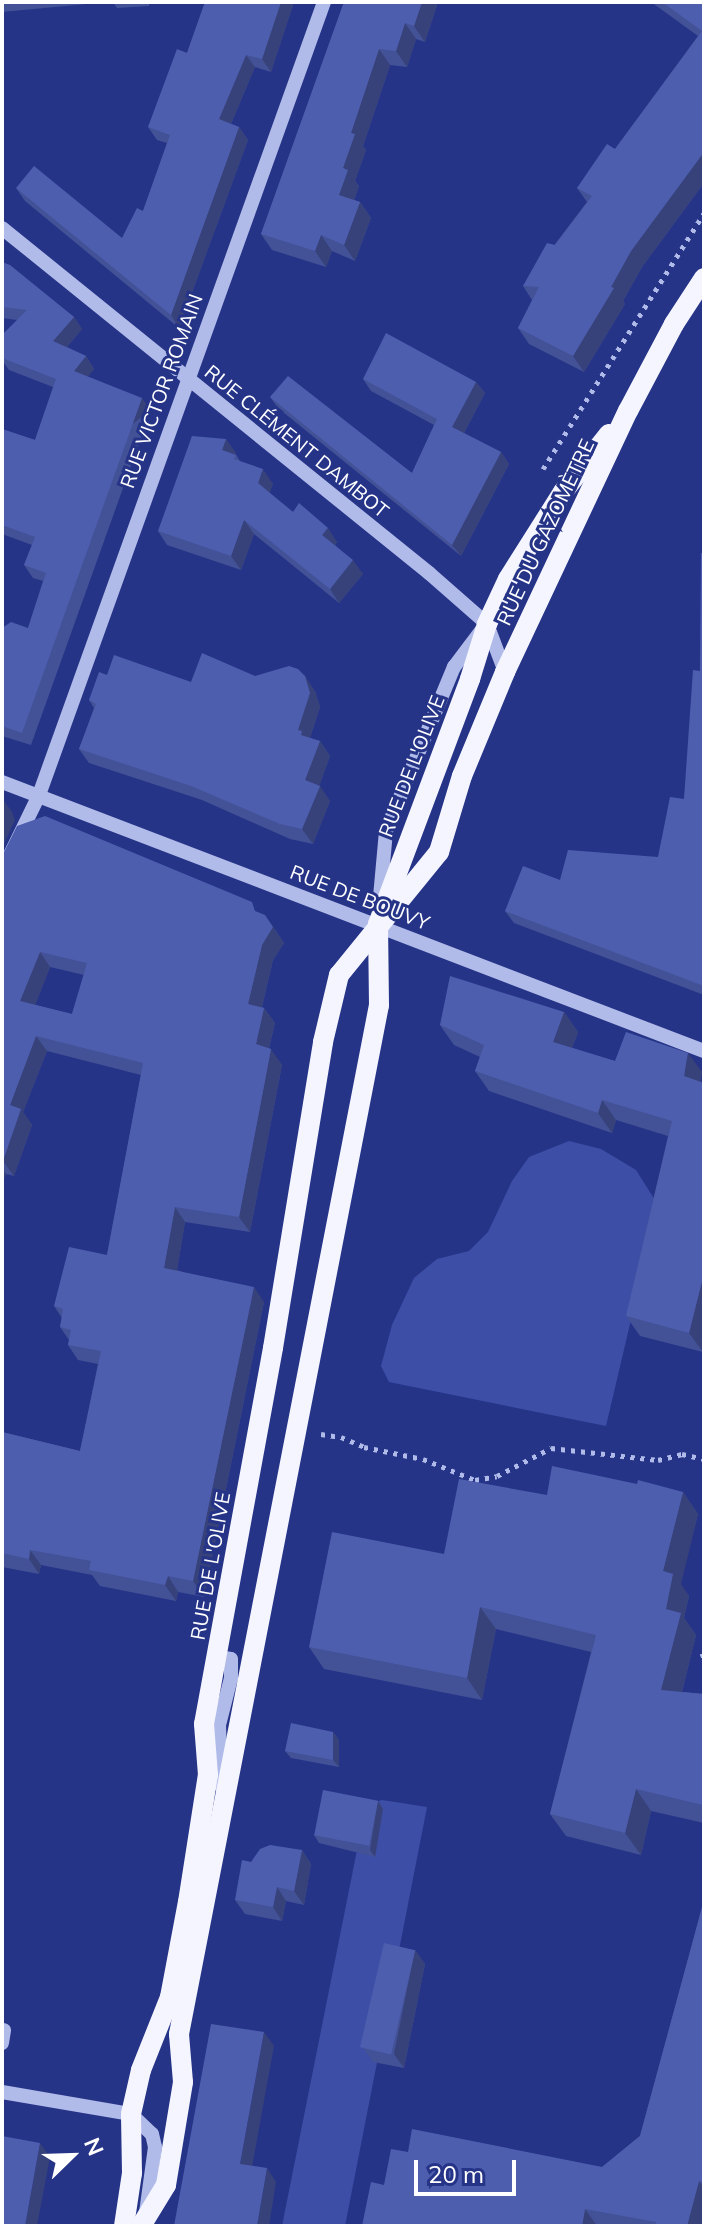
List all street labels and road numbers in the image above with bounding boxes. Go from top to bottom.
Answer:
street label: RUE VICTOR ROMAIN [115,291,207,491]
street label: RUE CLÉMENT DAMBOT [200,359,394,523]
street label: RUE DU GAZOMÈTRE [491,435,599,629]
street label: RUE DE L'OLIVE [373,692,449,840]
street label: RUE DE BOUVY [287,859,433,935]
street label: RUE DE L'OLIVE [185,1490,235,1642]

